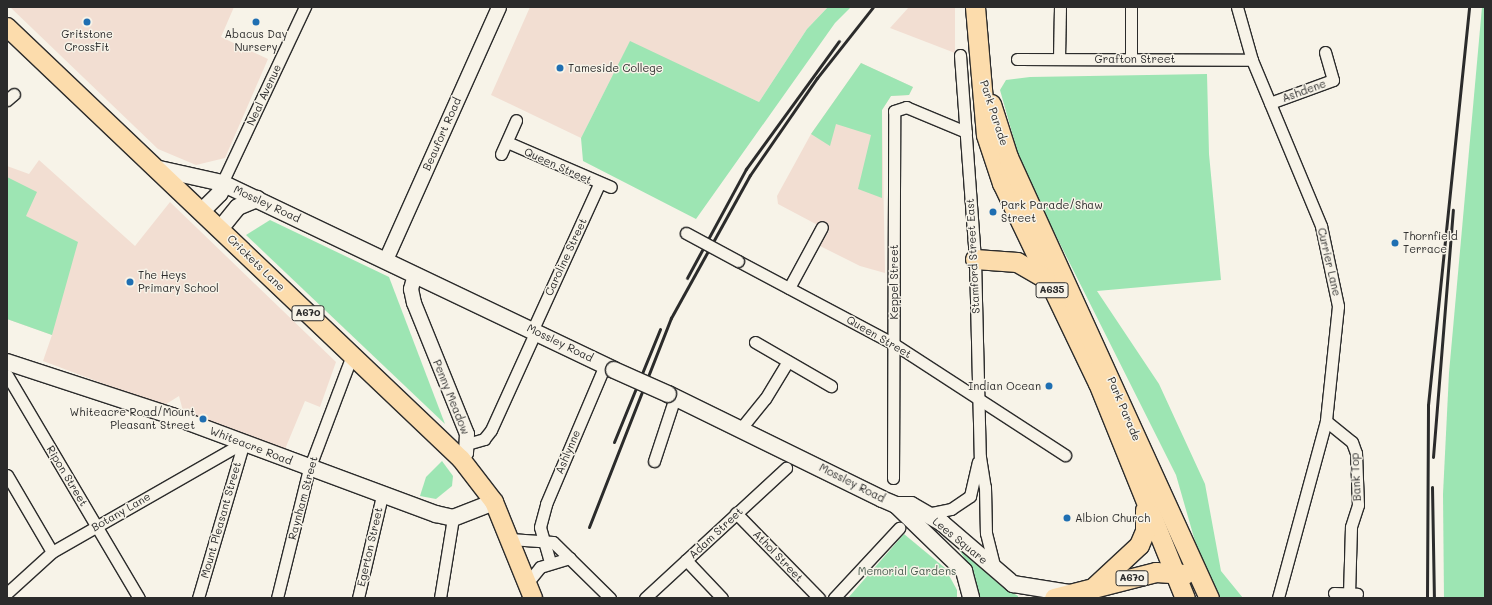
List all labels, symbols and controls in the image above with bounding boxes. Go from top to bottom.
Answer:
marker: Gritstone CrossFit [82,17,92,27]
marker: Abacus Day Nursery [251,17,261,27]
place label: Gritstone CrossFit [61,28,113,54]
place label: Abacus Day Nursery [225,28,287,54]
street label: Grafton Street [1095,52,1175,66]
place label: Tameside College [568,61,662,75]
street label: Neal Avenue [244,62,284,128]
marker: Tameside College [555,63,565,73]
street label: Ashdene [1280,77,1328,105]
street label: Park Parade [977,79,1011,147]
street label: Beaufort Road [420,95,464,173]
street label: Queen Street [522,145,594,187]
street label: Mossley Road [231,183,303,225]
street label: Stamford Street East [963,198,983,314]
place label: Park Parade/Shaw Street [1001,199,1103,225]
marker: Park Parade/Shaw Street [988,207,998,217]
street label: Caroline Street [542,216,590,298]
street label: Currier Lane [1315,227,1343,297]
place label: Thornfield Terrace [1403,230,1458,256]
street label: Crickets Lane [224,232,288,294]
marker: Thornfield Terrace [1390,238,1400,248]
street label: Keppel Street [887,244,901,320]
place label: The Heys Primary School [138,269,219,295]
marker: The Heys Primary School [125,277,135,287]
road number: A635 [1035,282,1069,298]
road number: A670 [291,305,325,321]
street label: Queen Street [844,313,914,361]
street label: Mossley Road [525,321,595,365]
street label: Penny Meadow [430,358,472,436]
street label: Park Parade [1105,375,1143,443]
place label: Indian Ocean [968,379,1041,393]
marker: Indian Ocean [1044,381,1054,391]
place label: Whiteacre Road/Mount Pleasant Street [70,406,195,432]
marker: Whiteacre Road/Mount Pleasant Street [198,414,208,424]
street label: Whiteacre Road [208,424,294,468]
street label: Ashlynne [553,428,583,476]
street label: Ripon Street [44,443,90,509]
street label: Bank Top [1348,452,1364,502]
street label: Raynham Street [285,455,321,541]
street label: Mount Pleasant Street [198,460,244,580]
street label: Mossley Road [817,461,887,505]
street label: Botany Lane [89,490,153,534]
street label: Adam Street [686,505,746,561]
street label: Egerton Street [354,506,386,588]
place label: Albion Church [1075,511,1150,525]
marker: Albion Church [1062,513,1072,523]
street label: Lees Square [930,515,990,567]
street label: Athol Street [750,528,806,584]
park label: Memorial Gardens [858,564,956,578]
road number: A670 [1115,570,1149,586]

